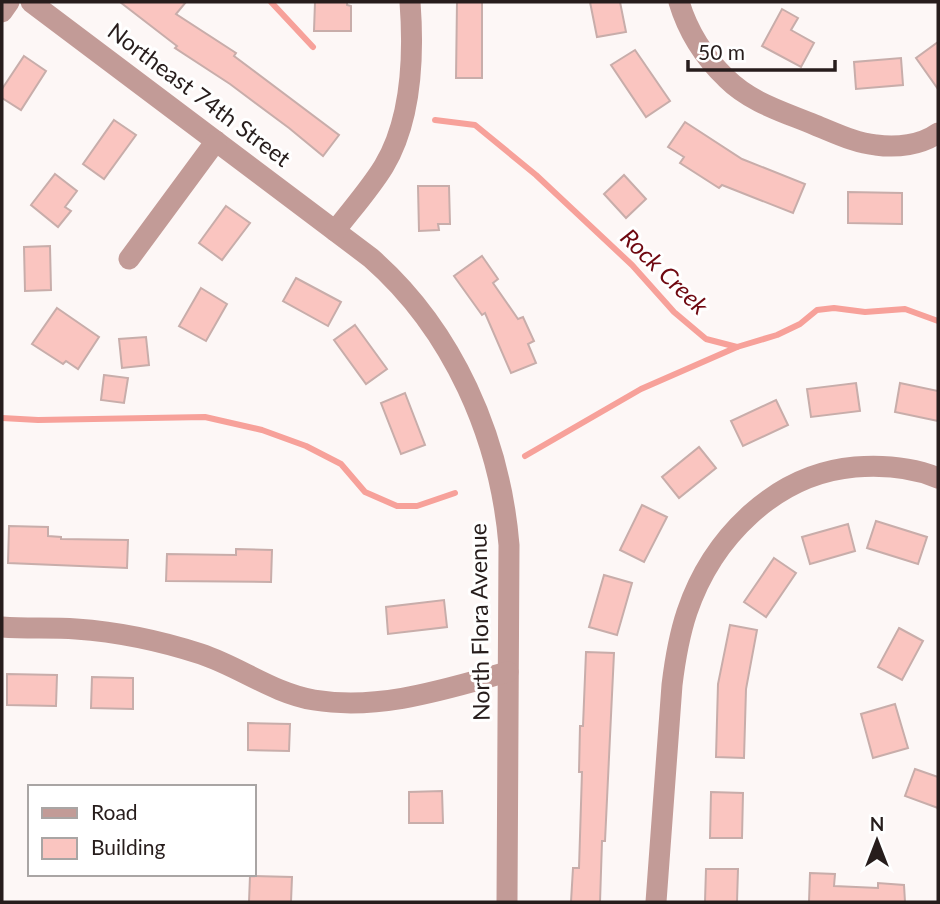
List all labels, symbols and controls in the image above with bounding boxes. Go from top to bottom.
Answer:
street label: Northeast 74th Street [103,16,297,173]
scale bar [688,28,835,72]
text: 50 m [698,39,745,64]
water label: Rock Creek [615,222,715,320]
street label: North Flora Avenue [463,523,495,721]
legend [28,785,256,876]
text: Road [91,799,138,824]
north arrow [842,806,912,876]
text: N [870,812,884,835]
text: Building [91,834,166,859]

